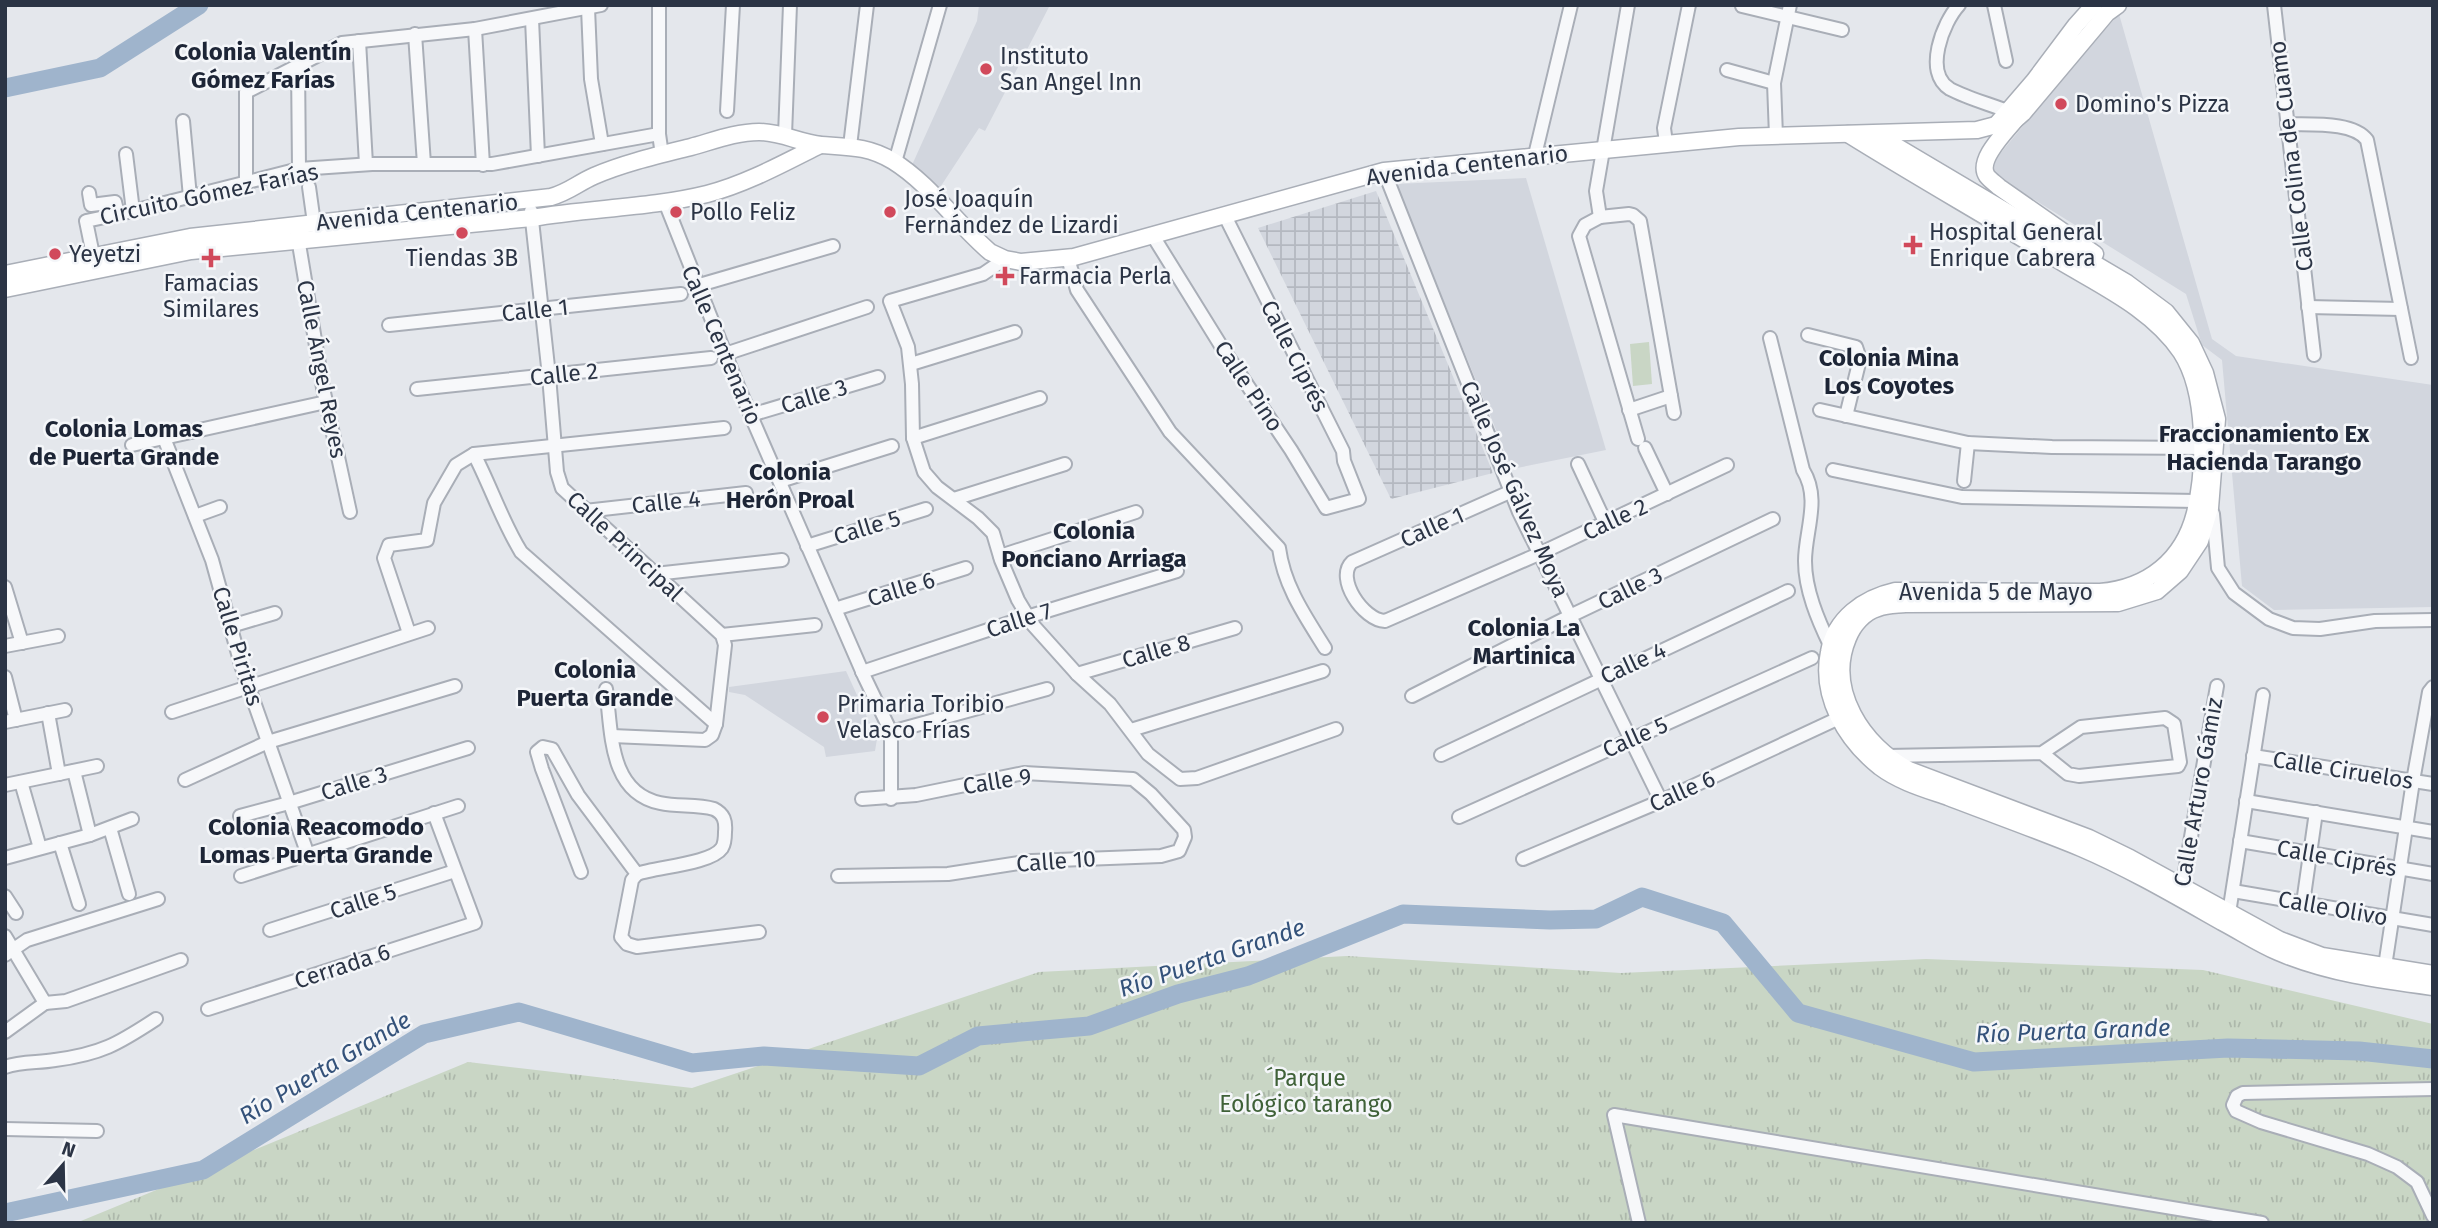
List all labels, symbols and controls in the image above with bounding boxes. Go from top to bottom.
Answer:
district label: Colonia Valentín Gómez Farías [174,38,352,94]
street label: Calle Colina de Cuamo [2263,39,2319,273]
place label: Instituto San Angel Inn [1000,42,1142,96]
marker: Instituto San Angel Inn [978,61,994,77]
place label: Domino's Pizza [2075,90,2230,118]
marker: Domino's Pizza [2053,96,2069,112]
street label: Avenida Centenario [1365,139,1569,191]
street label: Circuito Gómez Farías [97,157,321,231]
place label: José Joaquín Fernández de Lizardi [904,185,1119,239]
street label: Avenida Centenario [315,187,519,237]
place label: Pollo Feliz [690,198,795,226]
marker: Pollo Feliz [668,204,684,220]
marker: José Joaquín Fernández de Lizardi [882,204,898,220]
place label: Hospital General Enrique Cabrera [1929,218,2103,272]
marker: Tiendas 3B [454,225,470,241]
marker: Hospital General Enrique Cabrera [1903,235,1923,255]
place label: Yeyetzi [69,240,141,268]
place label: Tiendas 3B [406,244,518,272]
marker: Yeyetzi [47,246,63,262]
marker: Famacias Similares [203,250,219,266]
street label: Calle Centenario [676,261,768,429]
place label: Farmacia Perla [1019,262,1172,290]
marker: Farmacia Perla [997,268,1013,284]
place label: Famacias Similares [163,269,259,323]
street label: Calle Ángel Reyes [291,277,354,461]
street label: Calle 1 [500,293,570,327]
street label: Calle Ciprés [1255,296,1335,416]
street label: Calle Pino [1208,335,1290,437]
district label: Colonia Mina Los Coyotes [1819,344,1959,400]
street label: Calle 2 [529,357,599,391]
street label: Calle 3 [777,373,851,419]
street label: Calle José Gálvez Moya [1455,376,1575,602]
district label: Colonia Lomas de Puerta Grande [29,415,219,471]
district label: Fraccionamiento Ex Hacienda Tarango [2159,420,2370,476]
district label: Colonia Herón Proal [726,458,855,514]
street label: Calle 4 [630,484,702,520]
street label: Calle Principal [561,485,689,607]
street label: Calle 2 [1578,492,1652,546]
street label: Calle 1 [1396,501,1468,553]
street label: Calle 5 [830,504,904,550]
district label: Colonia Ponciano Arriaga [1001,517,1187,573]
street label: Calle 3 [1593,560,1667,616]
street label: Calle 6 [864,565,938,613]
street label: Avenida 5 de Mayo [1899,578,2093,606]
street label: Calle Piritas [207,583,269,709]
street label: Calle 7 [983,596,1055,644]
district label: Colonia La Martinica [1467,614,1581,670]
street label: Calle 8 [1119,628,1193,674]
street label: Calle 4 [1596,636,1670,690]
district label: Colonia Puerta Grande [516,656,674,712]
place label: Primaria Toribio Velasco Frías [837,690,1004,744]
street label: Calle Arturo Gámiz [2168,695,2228,889]
marker: Primaria Toribio Velasco Frías [815,709,831,725]
street label: Calle 5 [1598,710,1672,764]
street label: Calle Ciruelos [2271,745,2415,795]
street label: Calle 3 [317,760,391,806]
street label: Calle 9 [961,762,1033,800]
street label: Calle 6 [1645,764,1719,818]
district label: Colonia Reacomodo Lomas Puerta Grande [199,813,433,869]
street label: Calle Ciprés [2275,834,2399,882]
street label: Calle 10 [1015,844,1097,878]
street label: Calle 5 [326,877,400,925]
street label: Calle Olivo [2276,885,2390,931]
water label: Río Puerta Grande [1115,913,1309,1003]
street label: Cerrada 6 [291,937,393,995]
water label: Río Puerta Grande [234,1006,416,1130]
water label: Río Puerta Grande [1975,1014,2171,1048]
park label: ´Parque Eológico tarango [1219,1064,1393,1118]
north arrow [28,1130,98,1200]
text: N [59,1137,79,1162]

